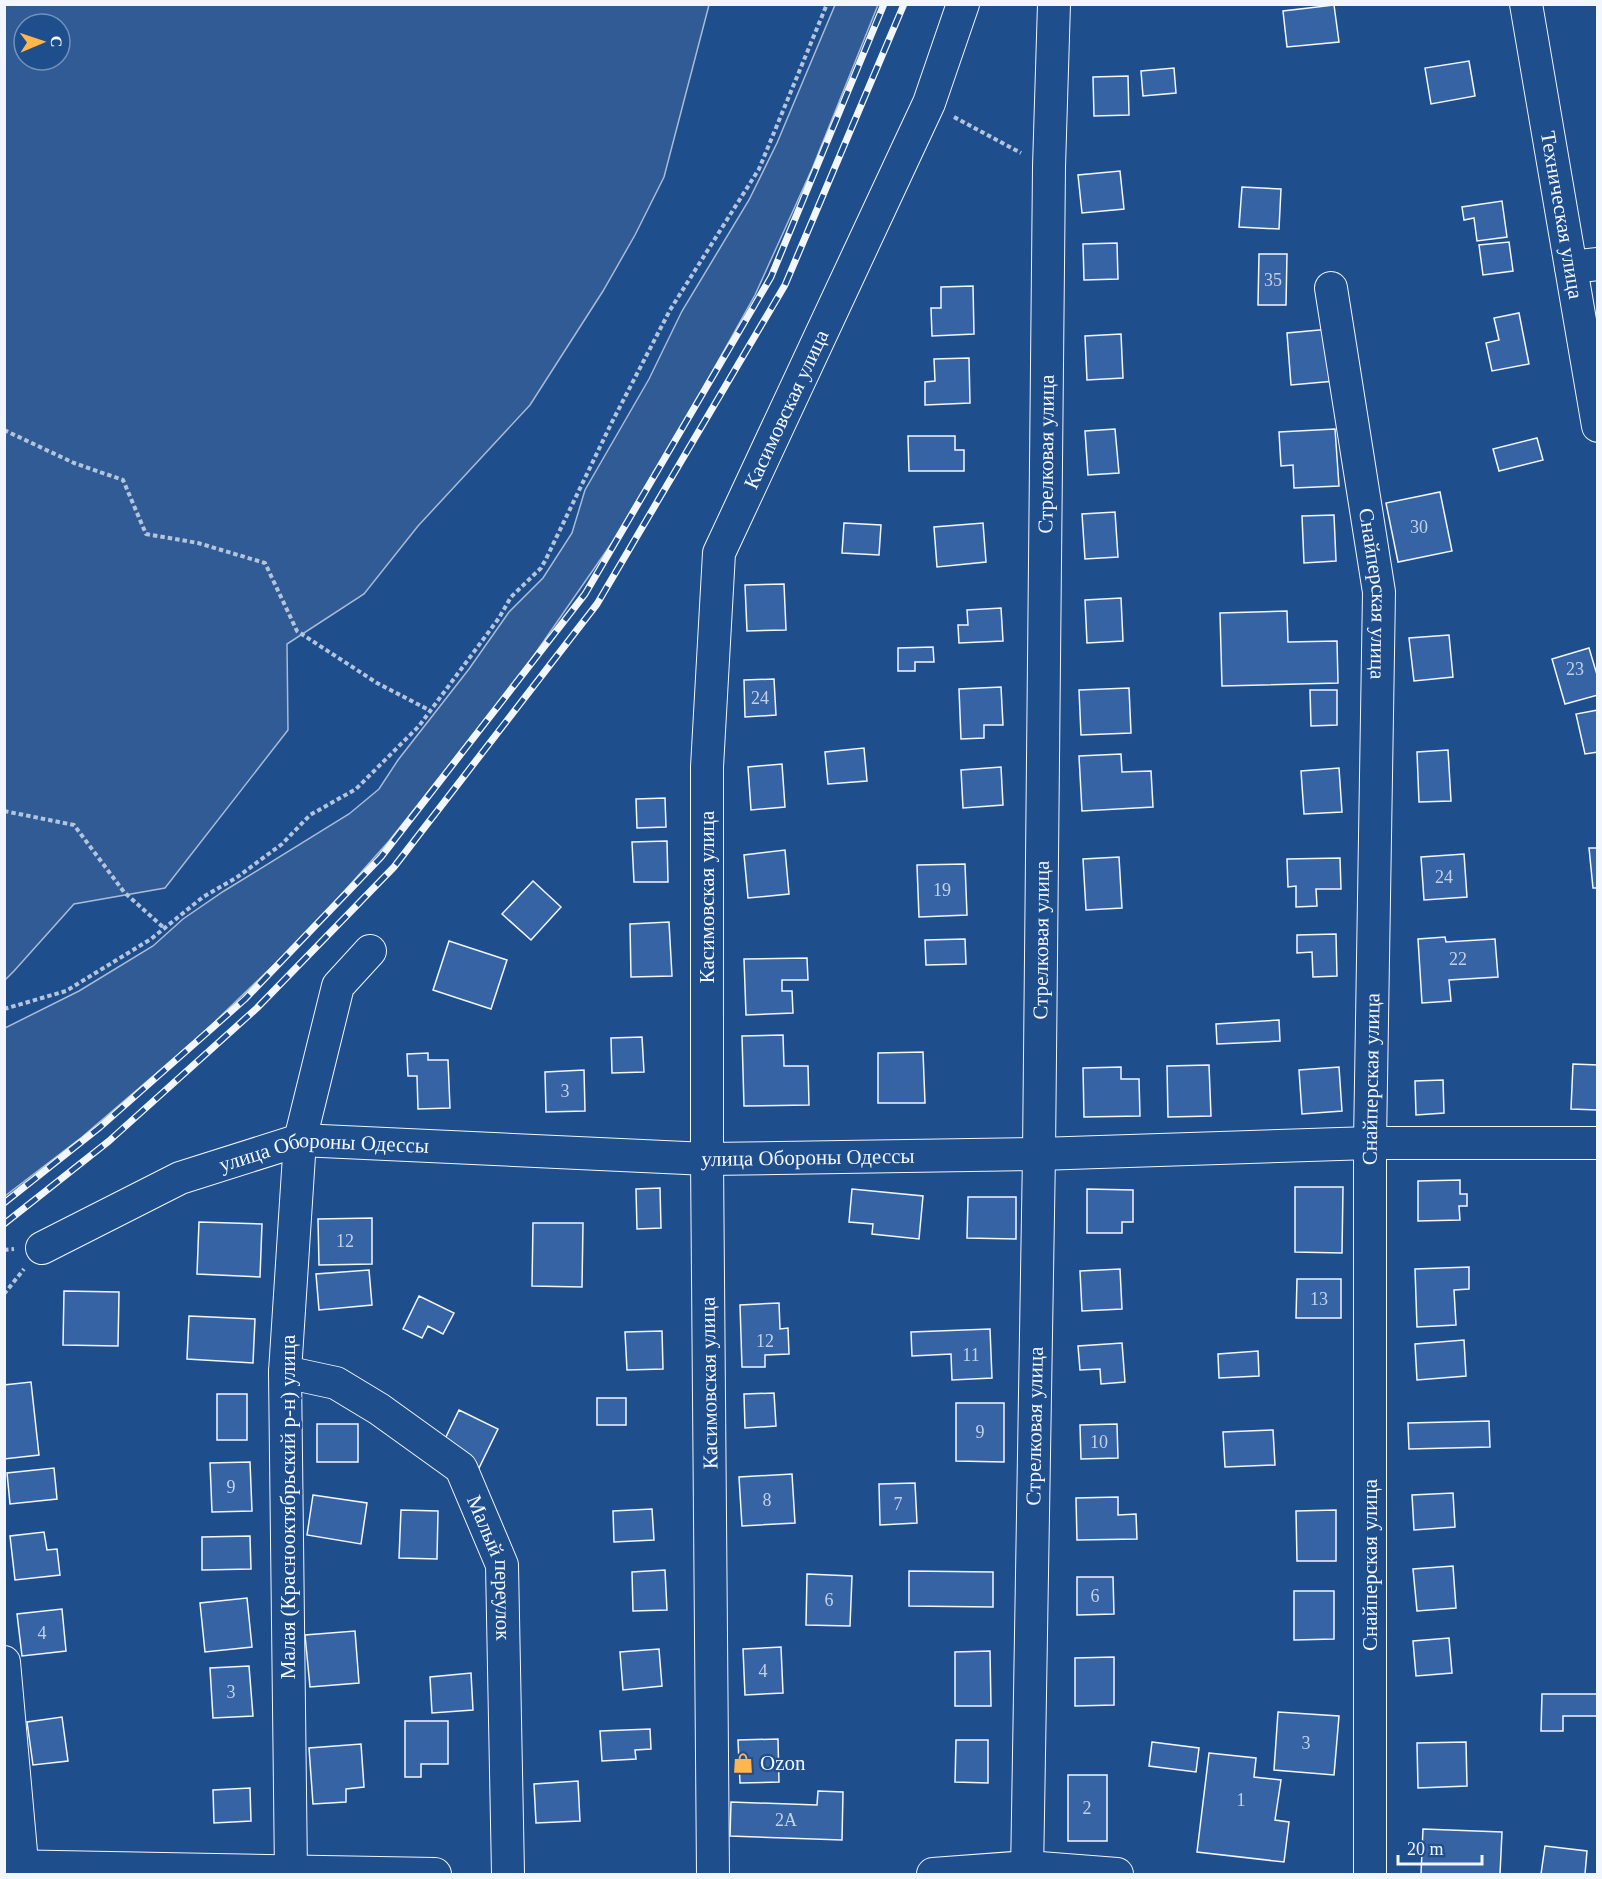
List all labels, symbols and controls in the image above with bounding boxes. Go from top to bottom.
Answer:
north arrow [12,12,72,72]
text: С [48,35,65,48]
street label: Техническая улица [1536,129,1588,301]
house number: 35 [1264,270,1282,290]
street label: Касимовская улица [739,325,834,493]
street label: Стрелковая улица [1033,374,1059,534]
street label: Снайперская улица [1354,506,1391,680]
house number: 30 [1410,517,1428,537]
house number: 23 [1566,659,1584,679]
house number: 24 [751,688,769,708]
street label: Касимовская улица [695,810,719,983]
street label: Стрелковая улица [1028,860,1054,1020]
house number: 24 [1435,867,1453,887]
house number: 19 [933,880,951,900]
house number: 22 [1449,949,1467,969]
street label: Снайперская улица [1357,992,1385,1165]
house number: 3 [561,1081,570,1101]
street label: улица Обороны Одессы [216,1128,429,1177]
street label: улица Обороны Одессы [701,1144,915,1171]
house number: 12 [336,1231,354,1251]
house number: 13 [1310,1289,1328,1309]
street label: Касимовская улица [695,1296,723,1469]
house number: 12 [756,1331,774,1351]
street label: Малая (Краснооктябрьский р-н) улица [276,1334,300,1679]
house number: 11 [962,1345,980,1365]
street label: Стрелковая улица [1021,1346,1048,1506]
house number: 9 [976,1422,985,1442]
house number: 10 [1090,1432,1108,1452]
house number: 9 [227,1477,236,1497]
street label: Снайперская улица [1358,1478,1382,1651]
house number: 8 [763,1490,772,1510]
street label: Малый переулок [462,1491,515,1641]
house number: 7 [894,1494,903,1514]
house number: 6 [1091,1586,1100,1606]
house number: 6 [825,1590,834,1610]
house number: 4 [38,1623,47,1643]
house number: 4 [759,1661,768,1681]
house number: 3 [227,1682,236,1702]
house number: 3 [1302,1733,1311,1753]
shop icon: Ozon [731,1751,755,1775]
place label: Ozon [760,1751,806,1775]
house number: 1 [1237,1790,1246,1810]
house number: 2 [1083,1798,1092,1818]
house number: 2А [775,1810,797,1830]
scale bar [1398,1828,1482,1866]
text: 20 m [1407,1839,1444,1859]

